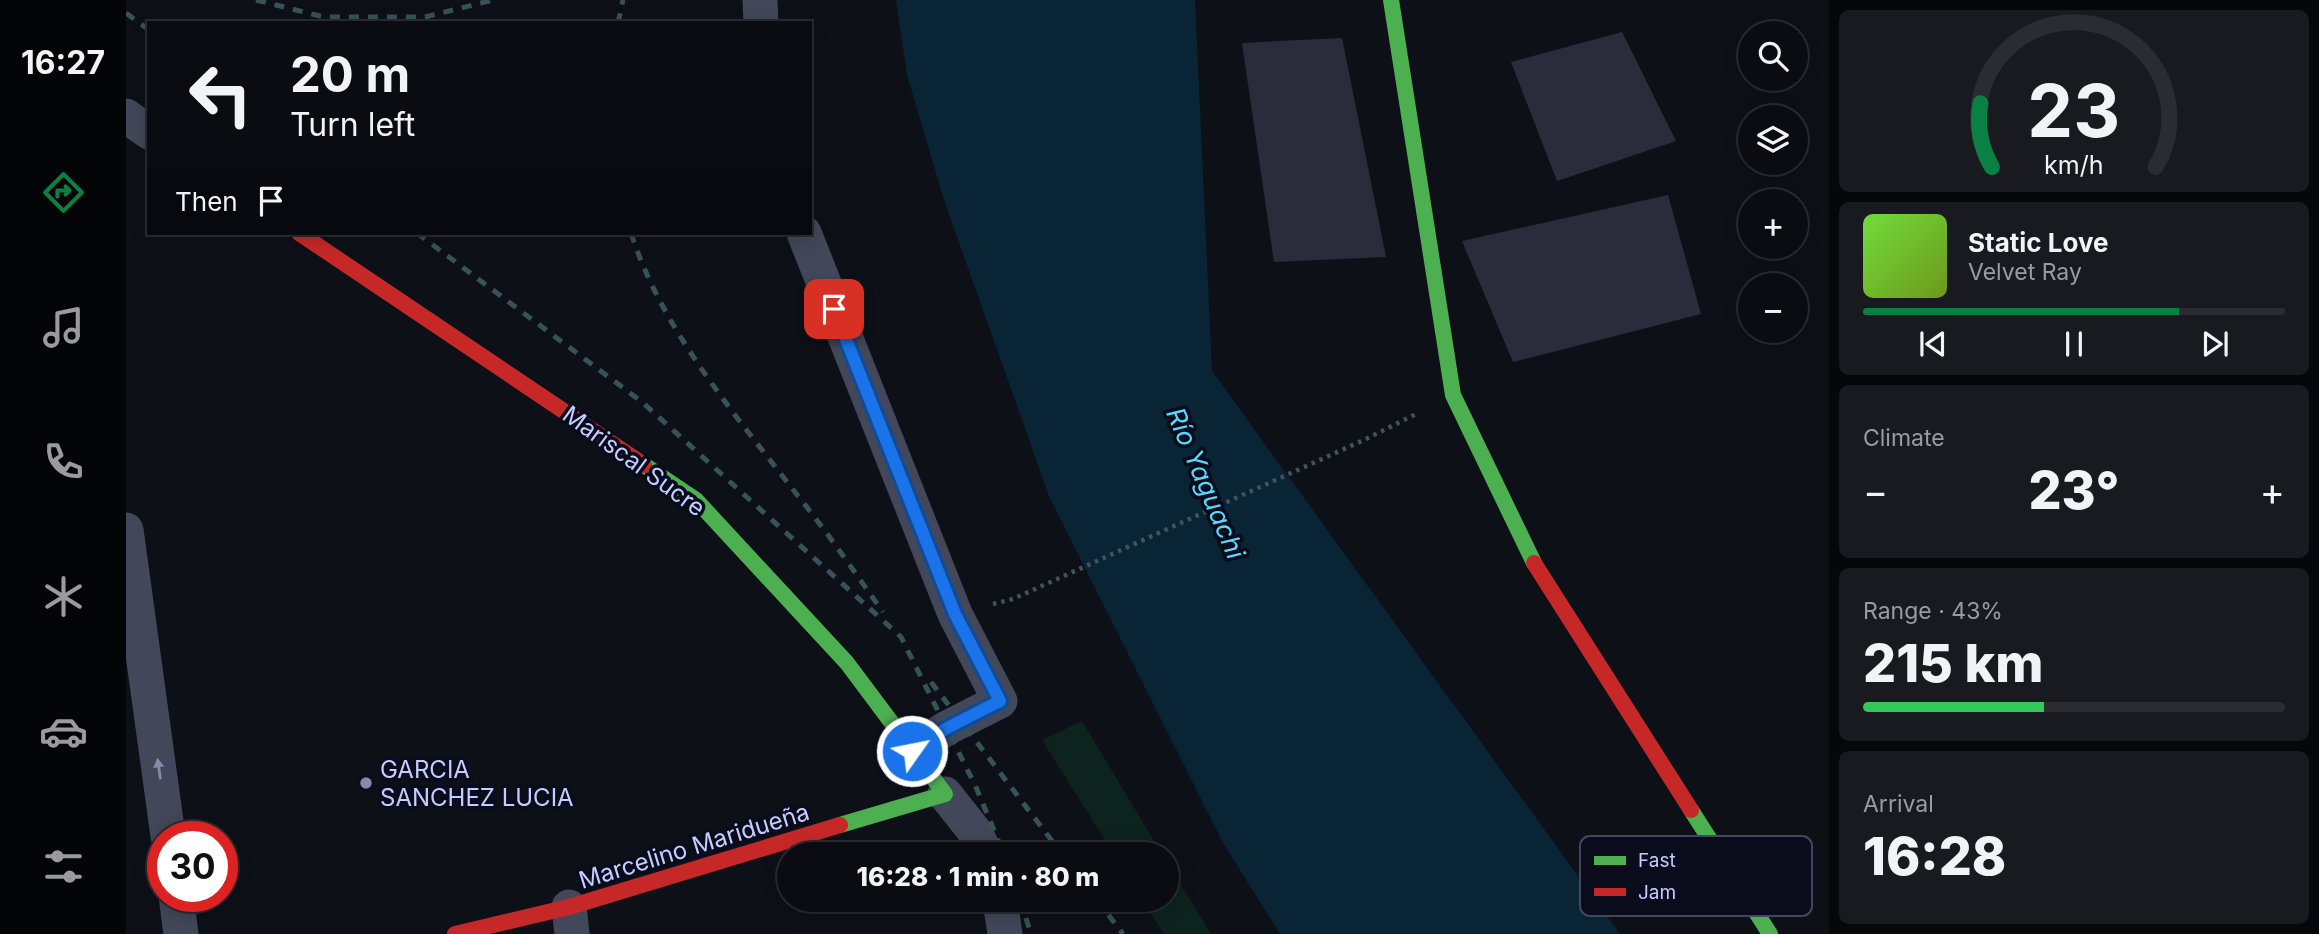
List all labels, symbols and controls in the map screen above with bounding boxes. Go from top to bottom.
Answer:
map controls [1738,21,1808,343]
button: search [1738,21,1808,91]
text: 16:27 [21,43,105,82]
text: 20 m [290,45,410,104]
icon: left [175,49,266,140]
text: 23 [2028,66,2120,155]
text: Turn left [290,105,415,144]
button: layers [1738,105,1808,175]
text: km/h [2044,150,2104,180]
icon: directions [39,168,88,217]
icon: arrive [252,182,290,220]
text: Then [175,186,238,217]
button: + [1738,189,1808,259]
text: Static Love [1968,227,2109,258]
text: Velvet Ray [1968,258,2082,286]
button: − [1738,273,1808,343]
pin [804,279,864,339]
icon: arrive [815,290,853,328]
icon: music [39,303,88,352]
icon: previous [1914,325,1952,363]
icon: pause [2055,325,2093,363]
icon: next [2196,325,2234,363]
street label: Mariscal Sucre [557,400,711,522]
water label: Río Yaguachi [1160,403,1252,564]
text: Climate [1863,424,1945,452]
icon: phone [39,437,88,486]
text: 23° [2028,459,2120,522]
text: − [1863,468,1888,514]
text: + [2260,468,2285,514]
icon: climate [39,572,88,621]
text: Range · 43% [1863,597,2003,625]
text: 215 km [1863,632,2043,695]
icon: car [39,707,88,756]
position arrow [875,714,949,788]
place label: GARCIA SANCHEZ LUCIA [380,755,574,812]
one-way arrow [153,758,164,780]
marker: GARCIA SANCHEZ LUCIA [358,775,374,791]
text: Arrival [1863,790,1934,818]
street label: Marcelino Maridueña [575,797,813,895]
speed limit sign: 30 [147,821,238,912]
text: 16:28 [1863,825,2006,888]
legend [1580,836,1812,916]
icon: filters [39,842,88,891]
text: Fast [1638,849,1676,872]
text: 16:28 · 1 min · 80 m [857,861,1099,892]
text: Jam [1638,881,1676,904]

